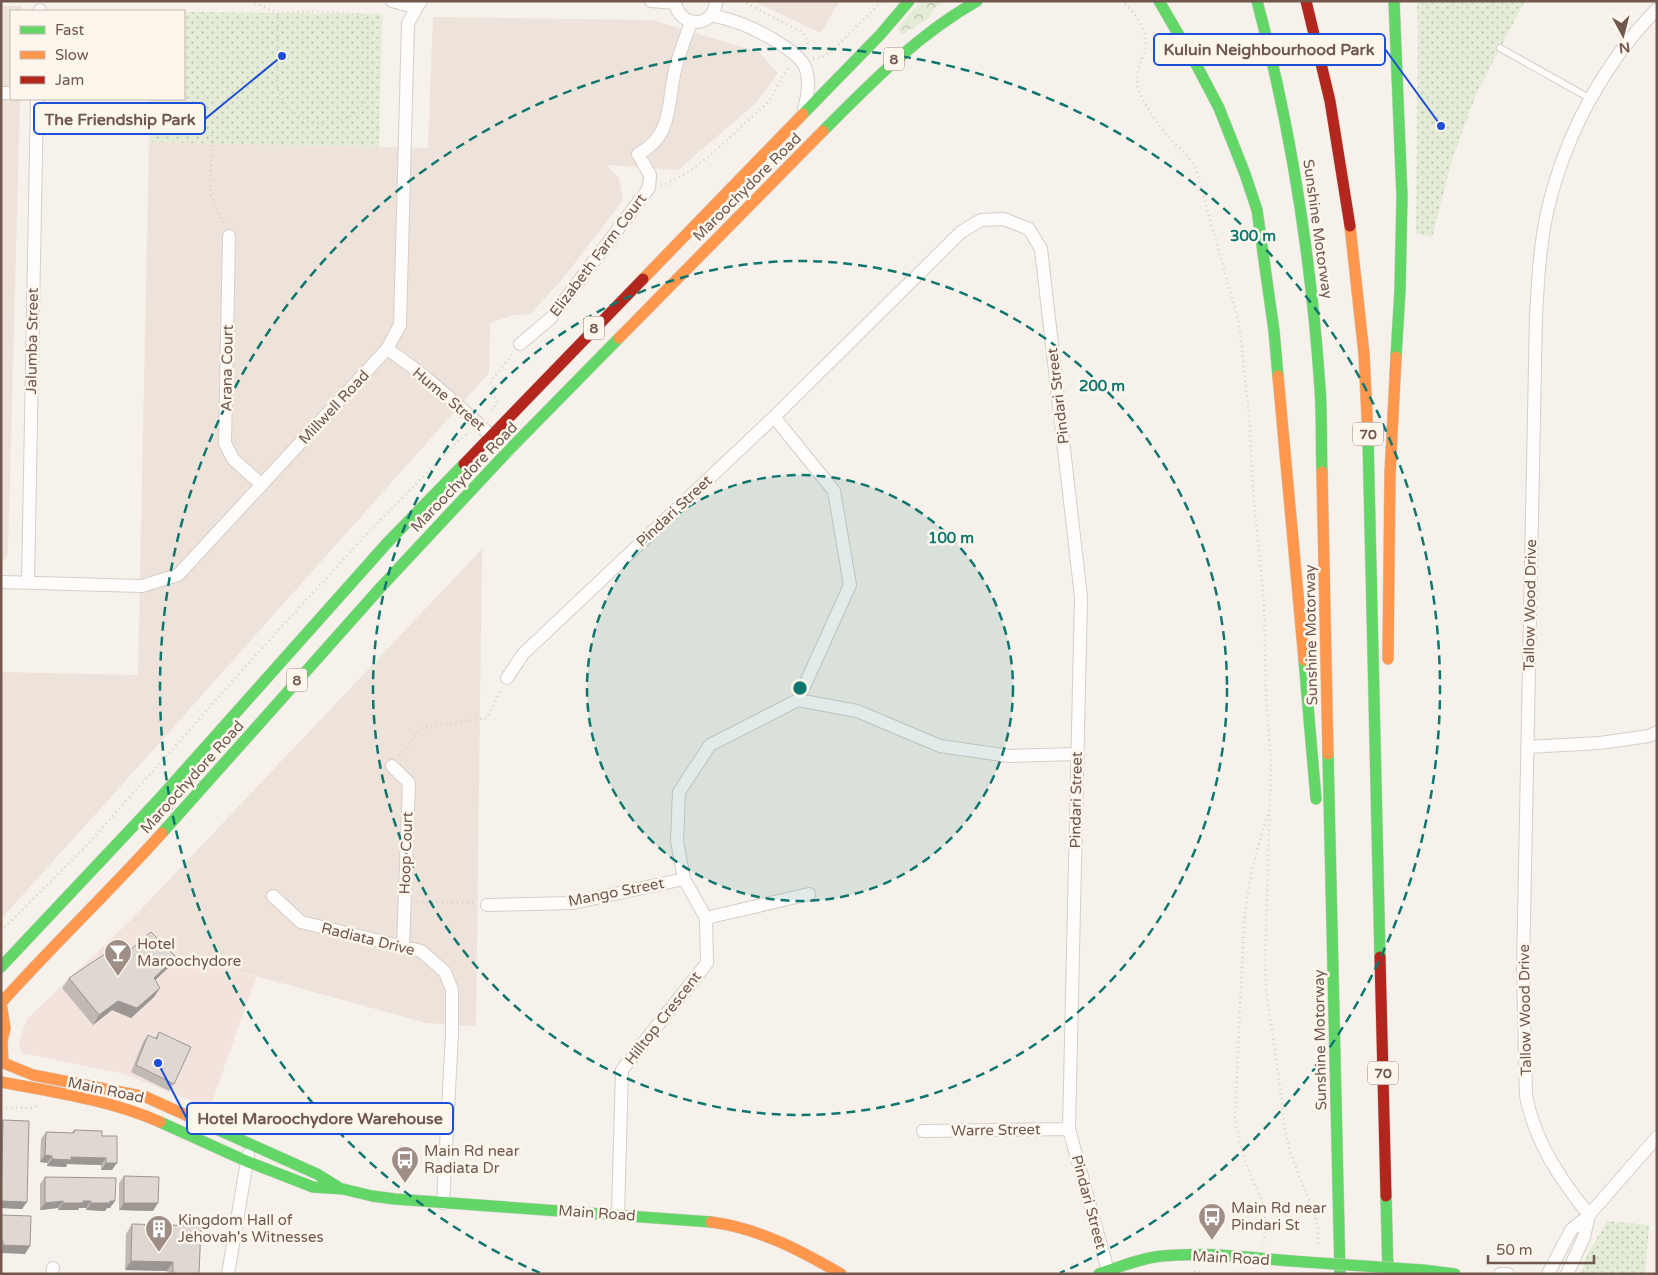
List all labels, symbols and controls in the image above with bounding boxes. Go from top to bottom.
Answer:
legend [10,10,185,100]
north arrow [1598,10,1648,60]
text: Fast [55,21,85,39]
callout: Kuluin Neighbourhood Park [1154,34,1385,65]
text: N [1618,38,1631,57]
text: Kuluin Neighbourhood Park [1164,40,1375,60]
text: Slow [55,46,89,64]
road number: 8 [884,48,904,70]
text: Jam [55,71,84,89]
callout: The Friendship Park [34,103,205,134]
text: The Friendship Park [44,110,196,130]
street label: Maroochydore Road [689,129,805,245]
street label: Sunshine Motorway [1299,158,1337,300]
street label: Elizabeth Farm Court [546,190,650,320]
text: 300 m [1230,227,1276,245]
street label: Jalumba Street [22,287,42,395]
road number: 8 [584,316,604,339]
street label: Arana Court [217,324,237,411]
street label: Pindari Street [1043,347,1073,445]
street label: Hume Street [409,363,489,435]
street label: Millwell Road [295,366,373,448]
text: 200 m [1079,377,1125,395]
street label: Maroochydore Road [407,418,521,536]
road number: 70 [1353,422,1383,446]
street label: Pindari Street [632,471,716,551]
text: 100 m [928,529,974,547]
street label: Tallow Wood Drive [1520,539,1540,671]
street label: Sunshine Motorway [1301,564,1321,706]
road number: 8 [287,668,307,692]
centre of rings [791,679,809,697]
street label: Maroochydore Road [137,717,247,837]
street label: Pindari Street [1066,751,1086,849]
street label: Hoop Court [396,811,416,895]
street label: Mango Street [566,874,666,910]
street label: Radiata Drive [319,919,417,959]
place label: Hotel Maroochydore [137,935,241,970]
bar icon: Hotel Maroochydore [103,938,133,977]
street label: Tallow Wood Drive [1515,944,1535,1076]
street label: Hilltop Crescent [621,968,705,1068]
street label: Sunshine Motorway [1310,969,1330,1111]
road number: 70 [1368,1062,1398,1084]
street label: Main Road [66,1073,146,1107]
callout: Hotel Maroochydore Warehouse [187,1103,453,1134]
text: Hotel Maroochydore Warehouse [197,1109,443,1129]
street label: Warre Street [951,1120,1041,1140]
place label: Main Rd near Radiata Dr [424,1142,520,1177]
bus stop icon: Main Rd near Radiata Dr [390,1145,420,1184]
street label: Pindari Street [1068,1153,1110,1251]
place label: Main Rd near Pindari St [1231,1199,1327,1234]
street label: Main Road [558,1201,636,1225]
bus stop icon: Main Rd near Pindari St [1197,1202,1227,1241]
place label: Kingdom Hall of Jehovah's Witnesses [178,1211,324,1246]
building icon: Kingdom Hall of Jehovah's Witnesses [144,1214,174,1253]
scale bar [1488,1232,1594,1264]
text: 50 m [1496,1241,1533,1259]
street label: Main Road [1192,1247,1270,1269]

